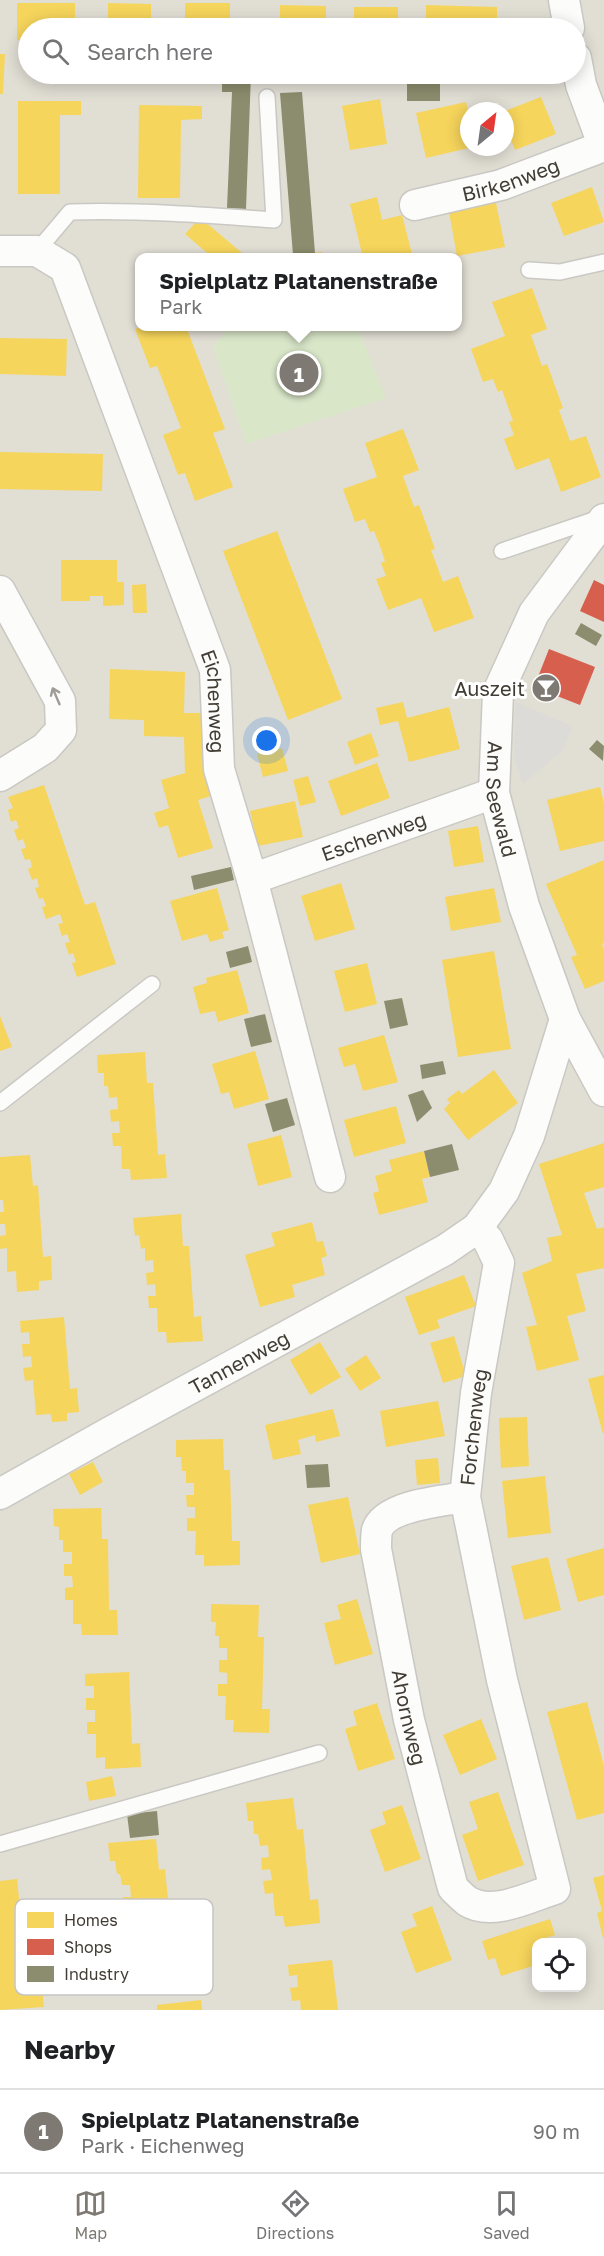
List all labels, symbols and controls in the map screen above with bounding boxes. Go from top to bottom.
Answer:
search box [18,18,586,84]
icon: search [39,35,72,68]
text: Search here [87,38,213,65]
north arrow [460,102,514,156]
street label: Birkenweg [459,152,563,206]
popup [135,253,462,331]
text: Spielplatz Platanenstraße [159,267,438,294]
text: Park [159,294,203,318]
pin: 1 [280,350,318,395]
street label: Eichenweg [196,646,230,754]
bar icon: Auszeit [530,672,562,704]
place label: Auszeit [454,676,525,700]
one-way arrow [50,688,61,706]
your location [252,726,281,755]
street label: Am Seewald [482,741,522,860]
street label: Eschenweg [318,806,429,865]
street label: Tannenweg [185,1325,293,1399]
street label: Forchenweg [454,1366,492,1487]
street label: Ahornweg [387,1667,432,1768]
legend [15,1899,213,1995]
text: Homes [64,1910,118,1930]
text: Shops [64,1937,112,1957]
map controls [532,1938,586,1992]
button: locate [532,1938,586,1992]
text: Industry [64,1964,129,1984]
text: Nearby [24,2034,115,2065]
text: Spielplatz Platanenstraße [81,2106,359,2133]
text: 1 [38,2119,49,2143]
text: 90 m [533,2119,580,2143]
text: Park · Eichenweg [81,2133,245,2157]
tab: Map [74,2187,107,2243]
tab: Directions [256,2187,334,2243]
tab: Saved [483,2187,530,2243]

